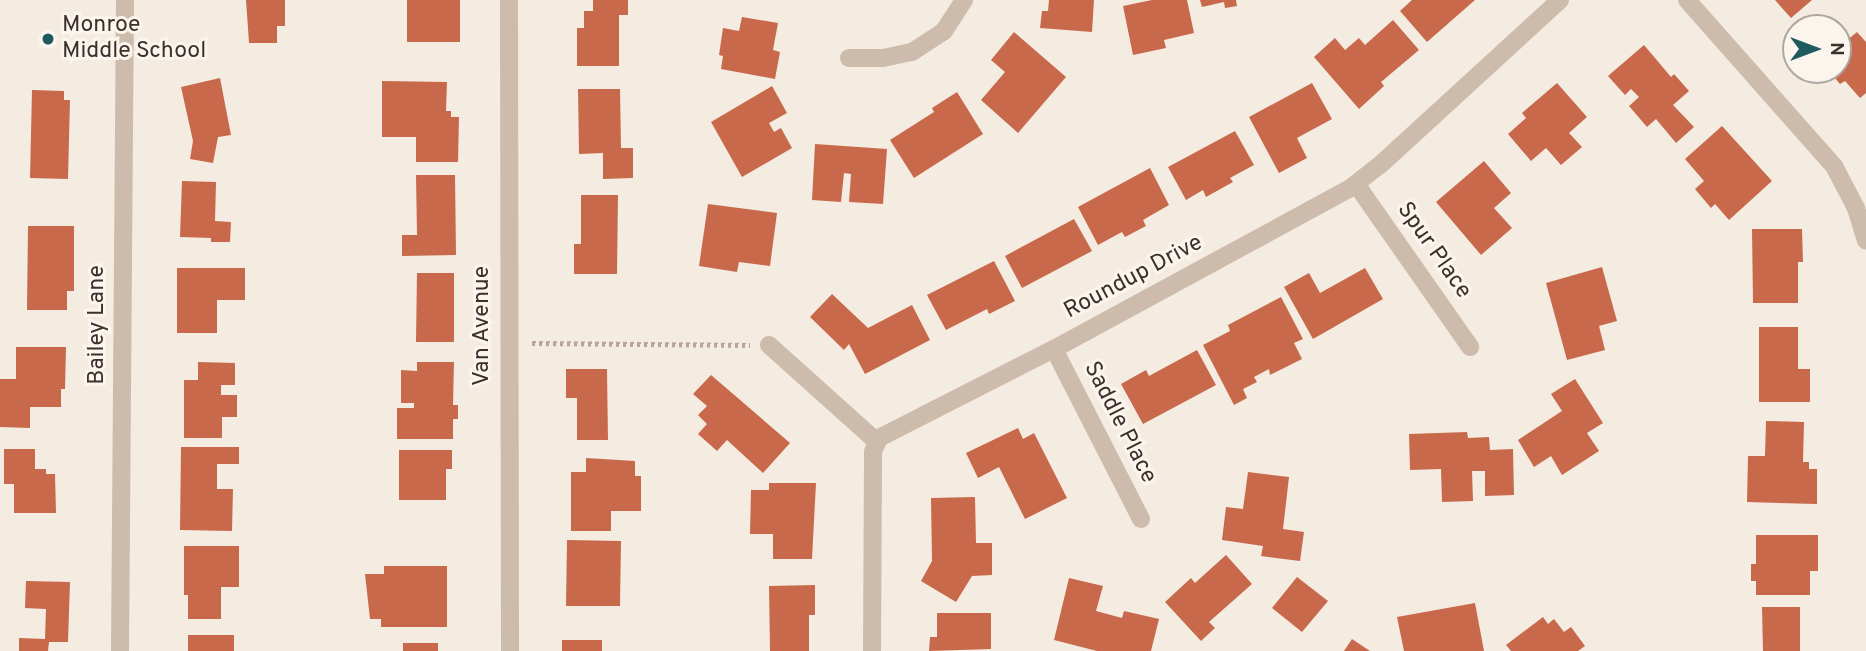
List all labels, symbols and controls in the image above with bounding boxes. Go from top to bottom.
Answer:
place label: Monroe Middle School [62,12,206,66]
north arrow [1782,14,1852,84]
marker: Monroe Middle School [40,31,56,47]
text: N [1824,42,1848,56]
street label: Spur Place [1390,198,1476,304]
street label: Roundup Drive [1060,230,1208,326]
street label: Bailey Lane [84,265,112,385]
street label: Van Avenue [469,265,497,387]
street label: Saddle Place [1077,358,1161,488]

